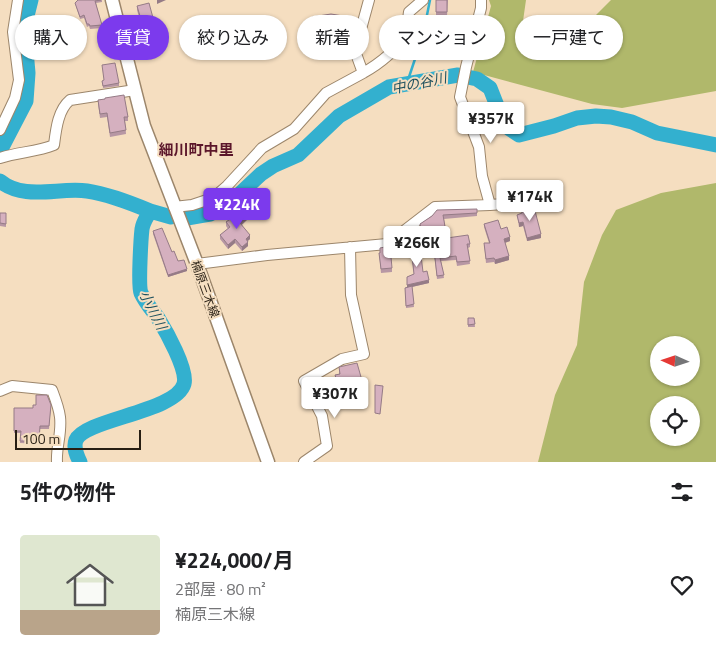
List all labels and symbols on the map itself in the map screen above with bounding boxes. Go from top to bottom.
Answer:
water label: 中の谷川 [389,66,450,99]
pin: ¥357K [456,102,526,144]
district label: 細川町中里 [158,138,234,161]
pin: ¥174K [495,180,565,222]
pin: ¥224K [202,188,272,230]
pin: ¥266K [382,226,452,268]
street label: 楠原三木線 [186,257,225,320]
water label: 小川川 [135,286,173,335]
north arrow [650,336,700,386]
pin: ¥307K [300,376,370,419]
scale bar [15,427,141,450]

